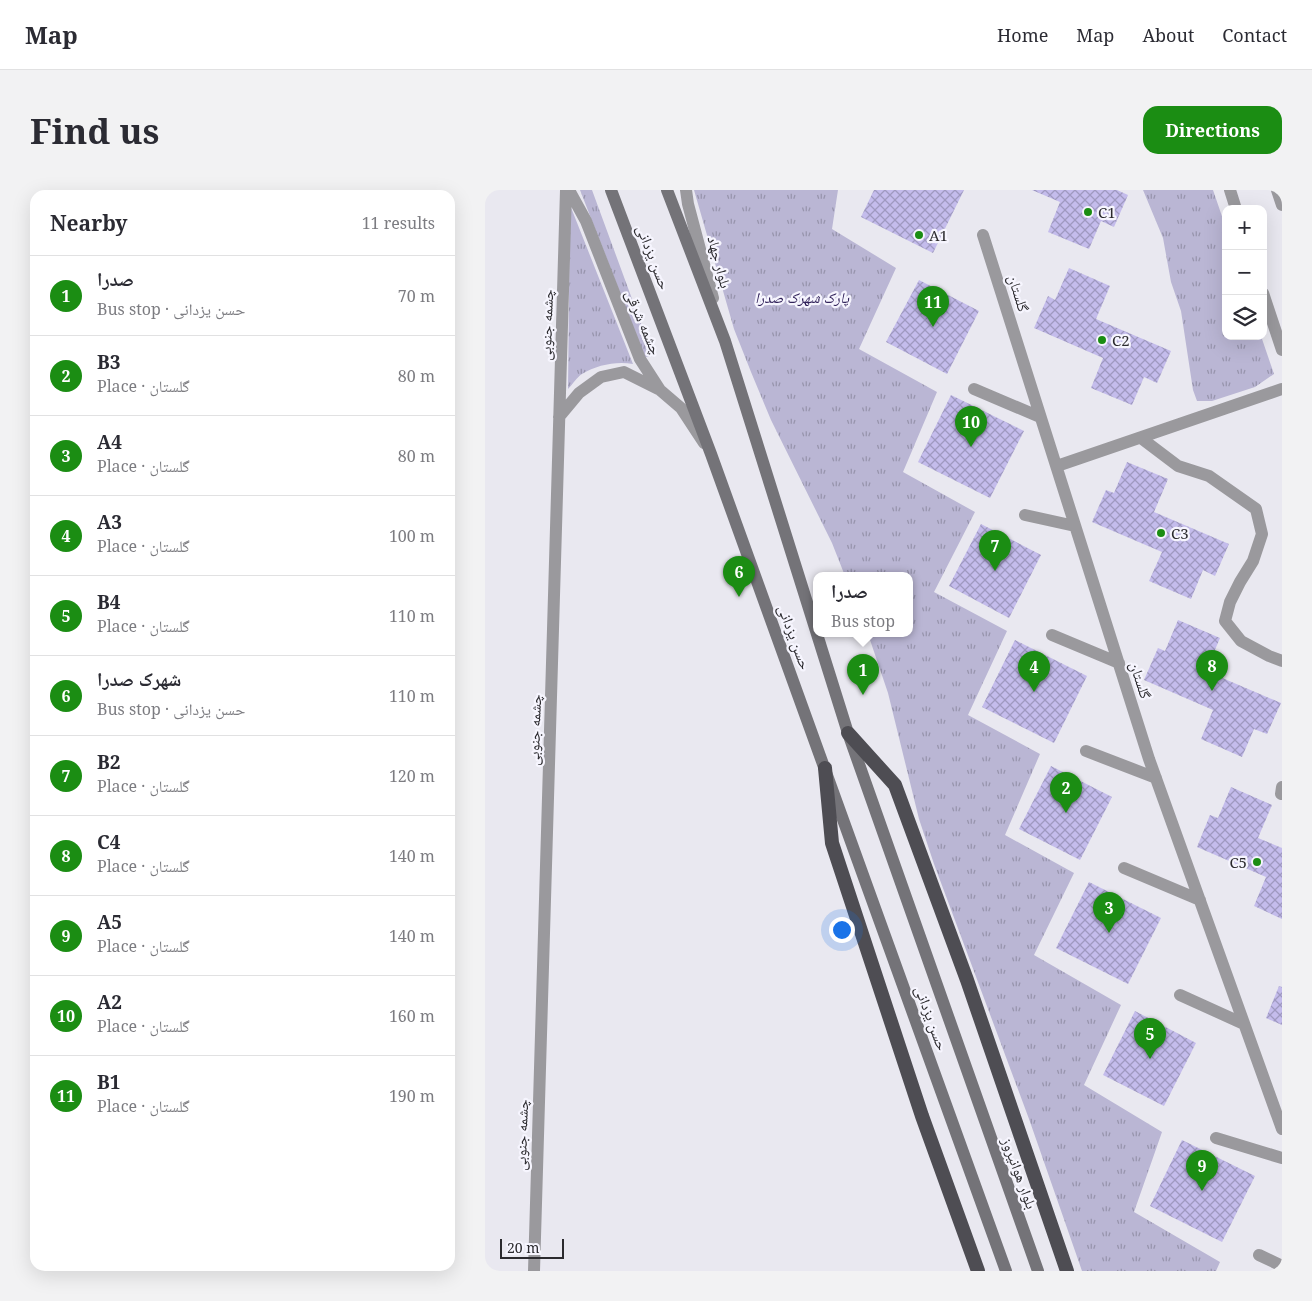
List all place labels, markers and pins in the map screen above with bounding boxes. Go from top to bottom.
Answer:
place label: C1 [1098,202,1116,222]
marker: C1 [1082,206,1094,218]
place label: A1 [929,225,948,245]
marker: A1 [913,229,925,241]
pin: 11 [917,286,949,327]
place label: C2 [1112,330,1130,350]
marker: C2 [1096,334,1108,346]
pin: 10 [955,406,987,447]
place label: C3 [1171,523,1189,543]
marker: C3 [1155,527,1167,539]
pin: 7 [979,530,1011,571]
pin: 6 [723,556,755,597]
pin: 8 [1196,650,1228,691]
pin: 4 [1018,651,1050,692]
pin: 1 [847,654,879,695]
pin: 2 [1050,772,1082,813]
place label: C5 [1229,852,1247,872]
marker: C5 [1251,856,1263,868]
pin: 3 [1093,892,1125,933]
pin: 5 [1134,1018,1166,1059]
pin: 9 [1186,1150,1218,1191]

